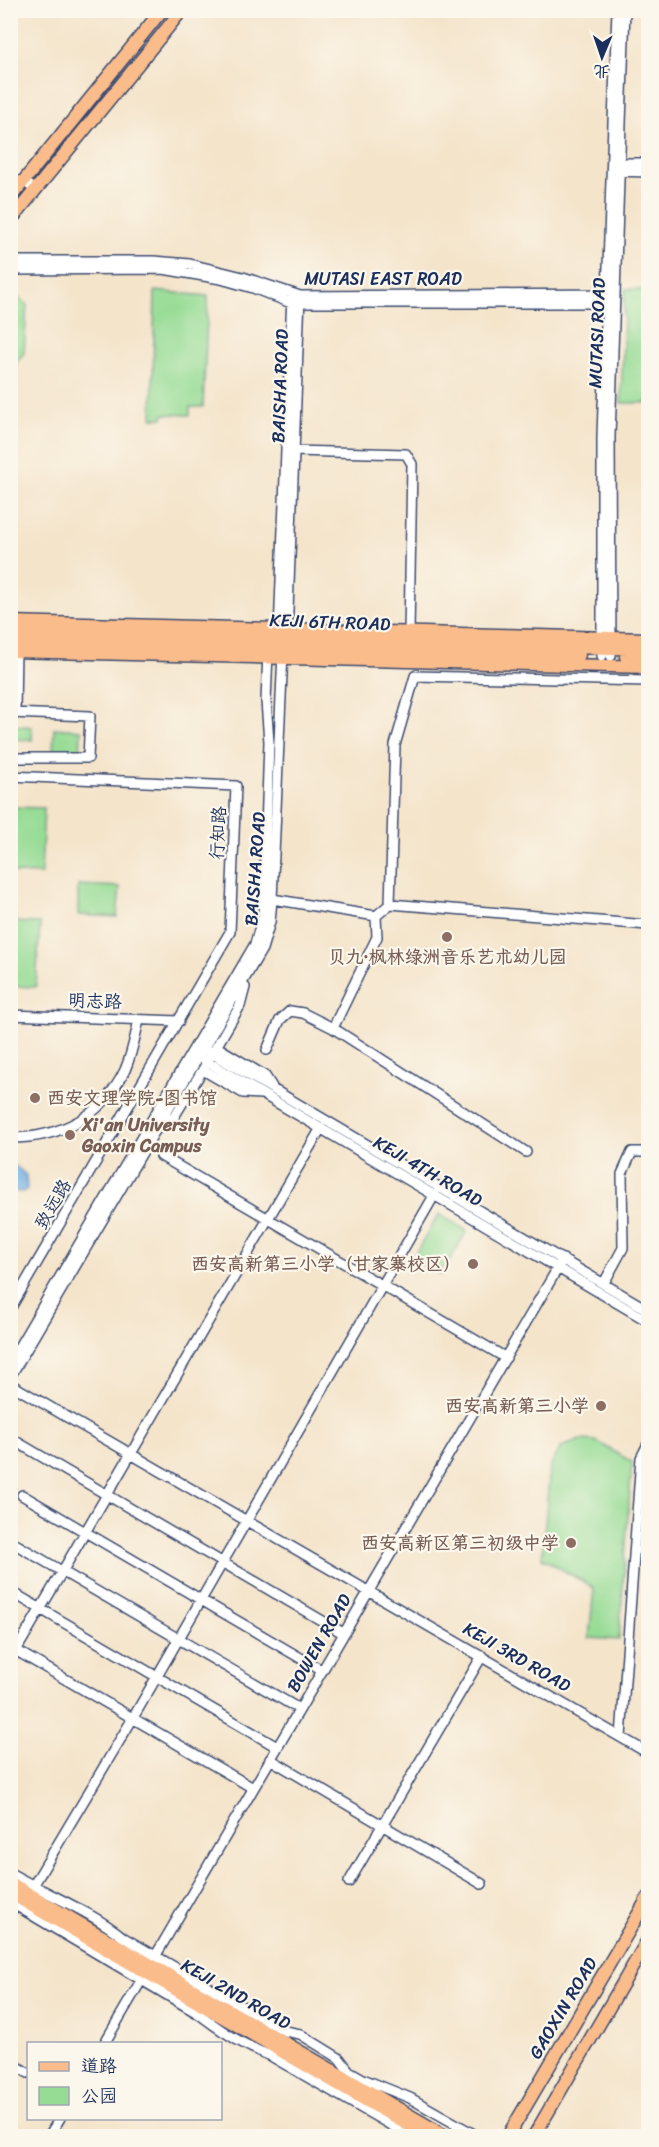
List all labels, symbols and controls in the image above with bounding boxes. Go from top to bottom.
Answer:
north arrow [572,27,632,87]
text: 北 [593,57,610,86]
street label: MUTASI EAST ROAD [304,263,462,295]
street label: MUTASI ROAD [579,277,615,389]
street label: BAISHA ROAD [262,328,298,444]
street label: KEJI 6TH ROAD [269,604,391,640]
street label: 行知路 [201,805,235,861]
street label: BAISHA ROAD [235,811,275,927]
marker: 贝九·枫林绿洲音乐艺术幼儿园 [440,930,454,944]
place label: 贝九·枫林绿洲音乐艺术幼儿园 [328,941,566,973]
street label: 明志路 [67,984,123,1018]
place label: 西安文理学院-图书馆 [47,1082,217,1114]
marker: 西安文理学院-图书馆 [28,1091,42,1105]
place label: Xi'an University Gaoxin Campus [81,1109,210,1162]
street label: KEJI 4TH ROAD [367,1127,489,1216]
marker: Xi'an University Gaoxin Campus [63,1128,77,1142]
street label: 致远路 [26,1173,80,1235]
place label: 西安高新第三小学（甘家寨校区） [191,1248,461,1280]
marker: 西安高新第三小学（甘家寨校区） [466,1257,480,1271]
place label: 西安高新第三小学 [445,1390,589,1422]
marker: 西安高新第三小学 [594,1399,608,1413]
place label: 西安高新区第三初级中学 [361,1527,559,1559]
marker: 西安高新区第三初级中学 [564,1536,578,1550]
street label: BOWEN ROAD [278,1587,360,1698]
street label: KEJI 3RD ROAD [457,1613,577,1701]
street label: KEJI 2ND ROAD [175,1949,298,2039]
street label: GAOXIN ROAD [520,1950,606,2065]
legend [27,2042,222,2120]
text: 道路 [81,2050,117,2082]
text: 公园 [81,2080,117,2112]

